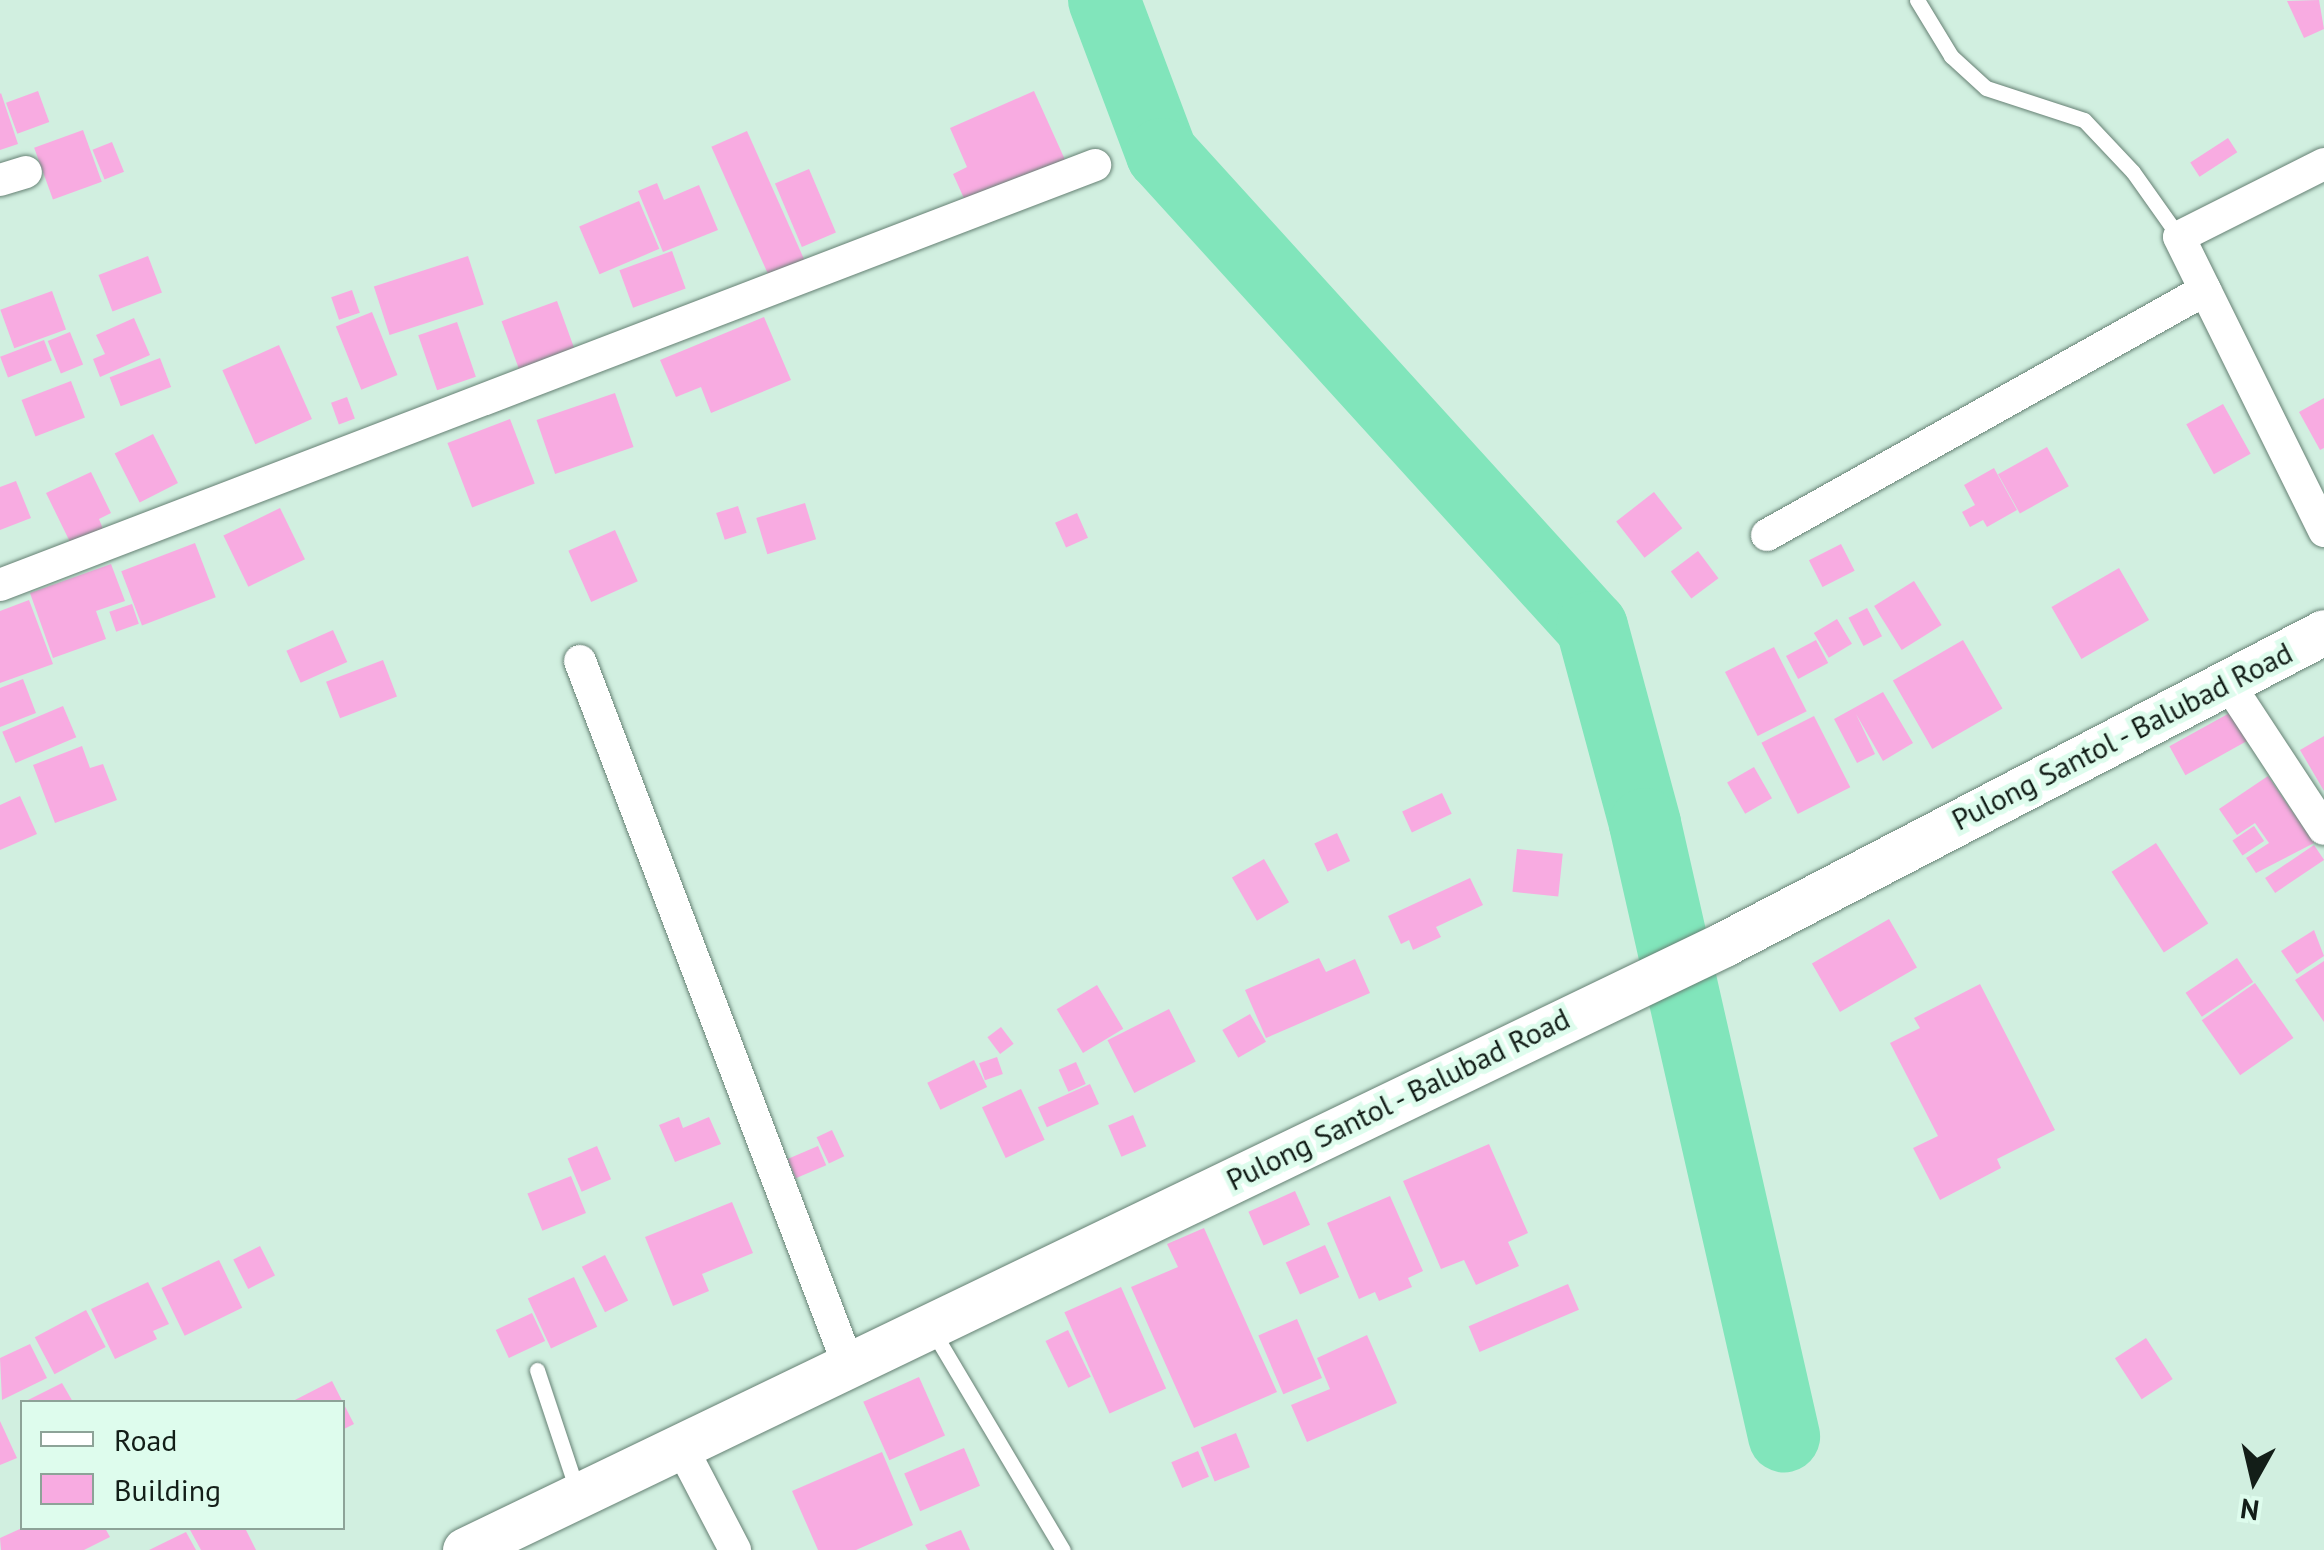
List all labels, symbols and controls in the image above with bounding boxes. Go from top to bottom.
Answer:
street label: Pulong Santol - Balubad Road [1944,633,2300,839]
street label: Pulong Santol - Balubad Road [1218,999,1578,1199]
legend [20,1400,345,1530]
text: Road [114,1420,178,1459]
north arrow [2204,1430,2304,1530]
text: Building [114,1470,221,1509]
text: N [2238,1491,2261,1530]

